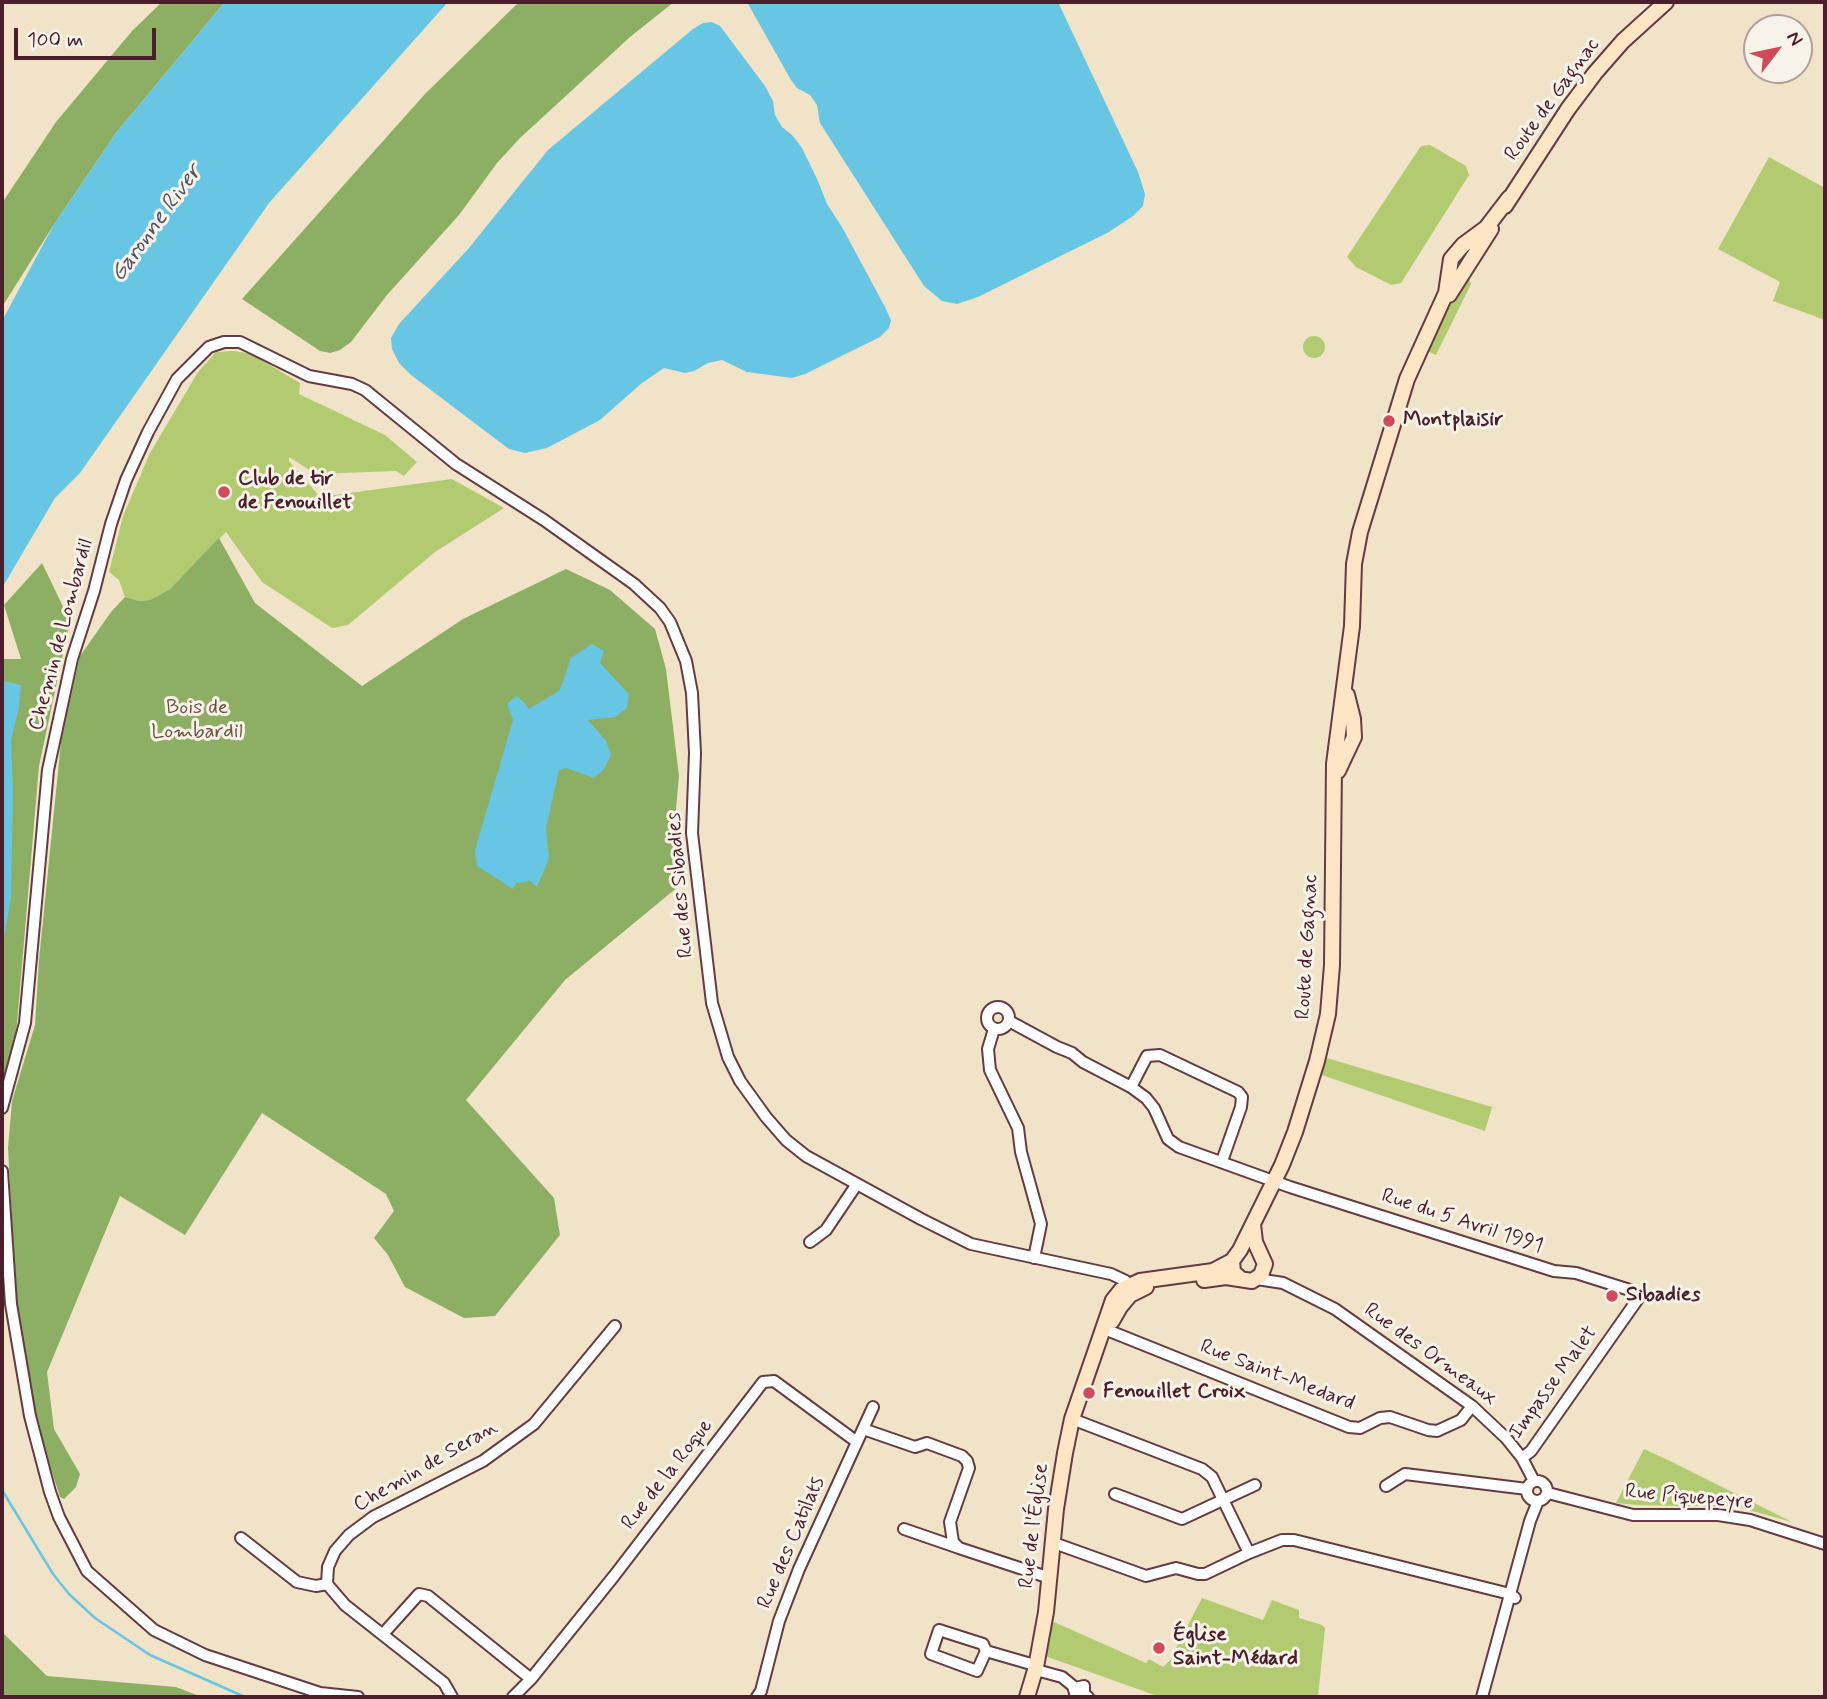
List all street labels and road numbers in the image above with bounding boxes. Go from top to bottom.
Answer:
street label: Route de Gagnac [1500,34,1606,166]
street label: Chemin de Lombardil [24,536,100,734]
street label: Rue des Sibadies [662,811,700,959]
street label: Route de Gagnac [1292,874,1324,1020]
street label: Rue du 5 Avril 1991 [1378,1184,1546,1260]
street label: Rue des Ormeaux [1358,1298,1502,1412]
street label: Impasse Malet [1504,1321,1604,1445]
street label: Rue Saint-Medard [1196,1335,1358,1417]
street label: Rue de la Roque [617,1414,719,1536]
street label: Chemin de Seran [349,1415,503,1519]
street label: Rue de l'Église [1015,1462,1055,1590]
street label: Rue des Catilats [753,1473,831,1613]
street label: Rue Piquepeyre [1624,1480,1754,1516]

